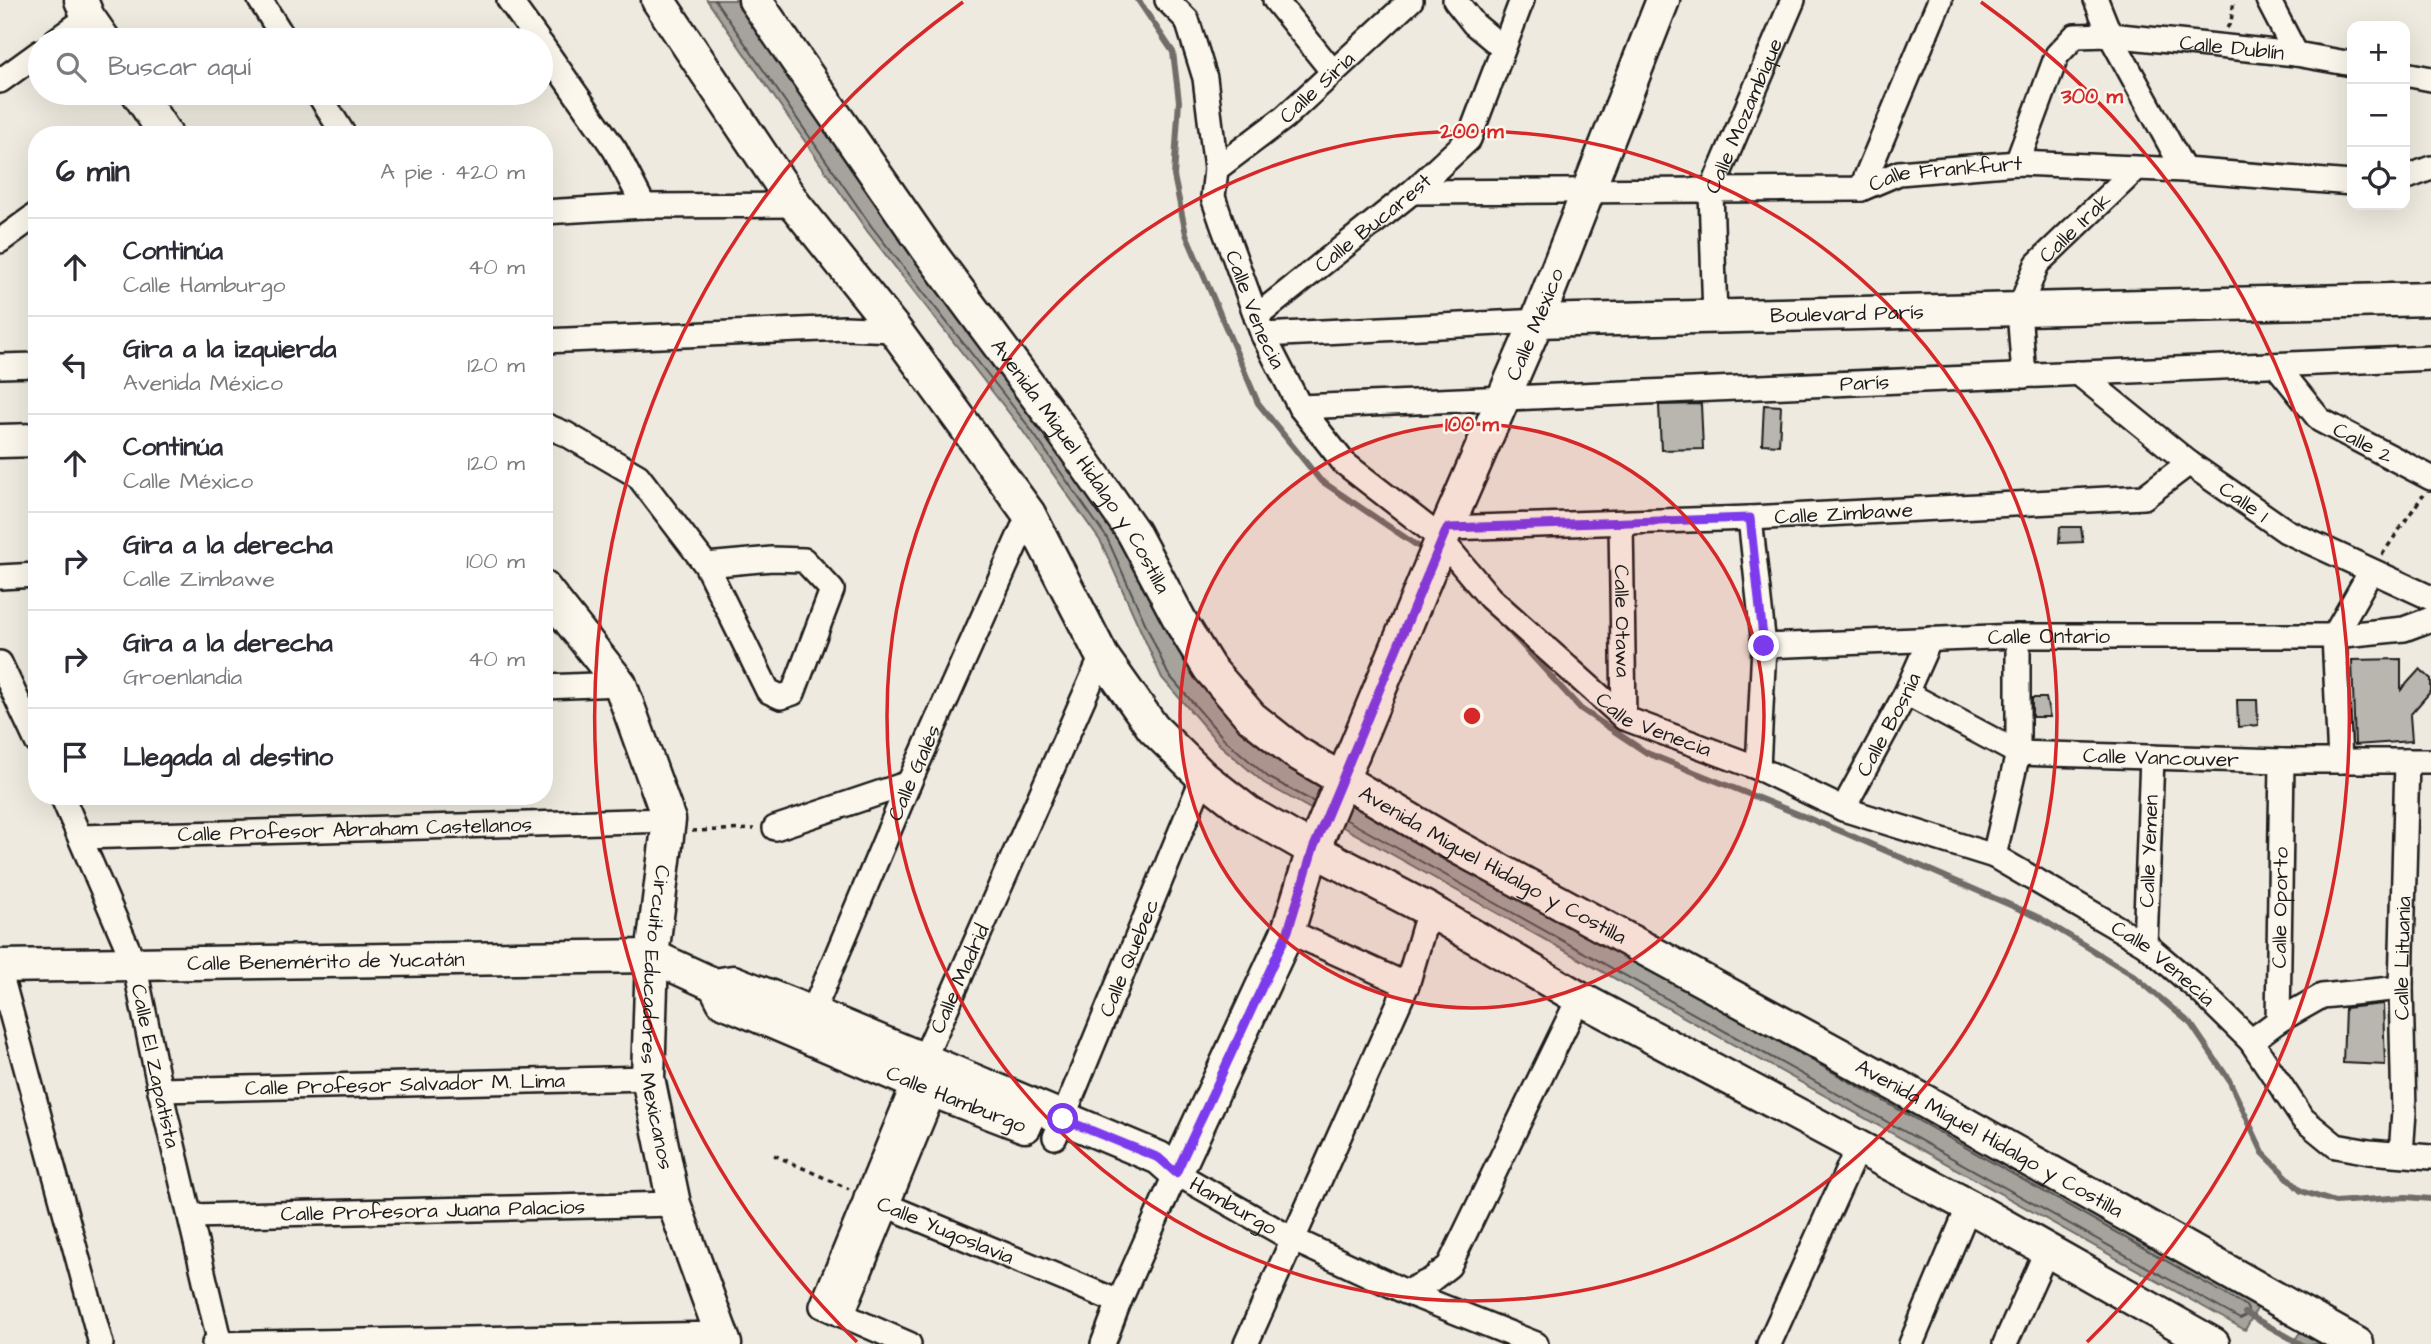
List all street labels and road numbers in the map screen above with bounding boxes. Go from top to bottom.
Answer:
street label: Calle Dublín [2178,28,2286,67]
street label: Calle Mozambique [1698,33,1790,198]
street label: Calle Siria [1273,44,1362,130]
street label: Calle Frankfurt [1864,148,2023,199]
street label: Calle Bucarest [1308,166,1438,279]
street label: Calle Irak [2032,186,2118,269]
street label: Calle Venecia [1219,246,1293,374]
street label: Calle México [1498,264,1571,385]
street label: Boulevard París [1770,297,1924,330]
street label: Avenida Miguel Hidalgo y Costilla [984,333,1178,599]
street label: París [1839,367,1890,398]
street label: Calle 2 [2328,415,2398,470]
street label: Calle 1 [2213,474,2275,529]
street label: Calle Zimbawe [1774,495,1914,531]
street label: Calle Otawa [1607,564,1638,678]
street label: Calle Ontario [1987,622,2110,652]
street label: Calle Bosnia [1849,668,1928,781]
street label: Calle Venecia [1589,685,1716,764]
street label: Calle Galés [880,720,948,825]
street label: Calle Vancouver [2082,740,2240,774]
street label: Avenida Miguel Hidalgo y Costilla [1354,778,1632,951]
street label: Calle Yemen [2132,794,2165,908]
street label: Calle Profesor Abraham Castellanos [177,809,533,849]
street label: Calle Oporto [2264,846,2296,969]
street label: Circuito Educadores Mexicanos [633,864,681,1172]
street label: Calle Quebec [1091,894,1166,1021]
street label: Calle Lituania [2387,896,2418,1020]
street label: Calle Venecia [2106,913,2222,1013]
street label: Calle Madrid [923,919,996,1038]
street label: Calle Benemérito de Yucatán [187,944,465,978]
street label: Calle El Zapatista [124,981,188,1151]
street label: Avenida Miguel Hidalgo y Costilla [1851,1052,2129,1225]
street label: Calle Hamburgo [882,1058,1031,1140]
street label: Calle Profesor Salvador M. Lima [245,1066,566,1102]
street label: Hamburgo [1184,1169,1283,1242]
street label: Calle Yugoslavia [873,1189,1019,1271]
street label: Calle Profesora Juana Palacios [280,1192,586,1228]

